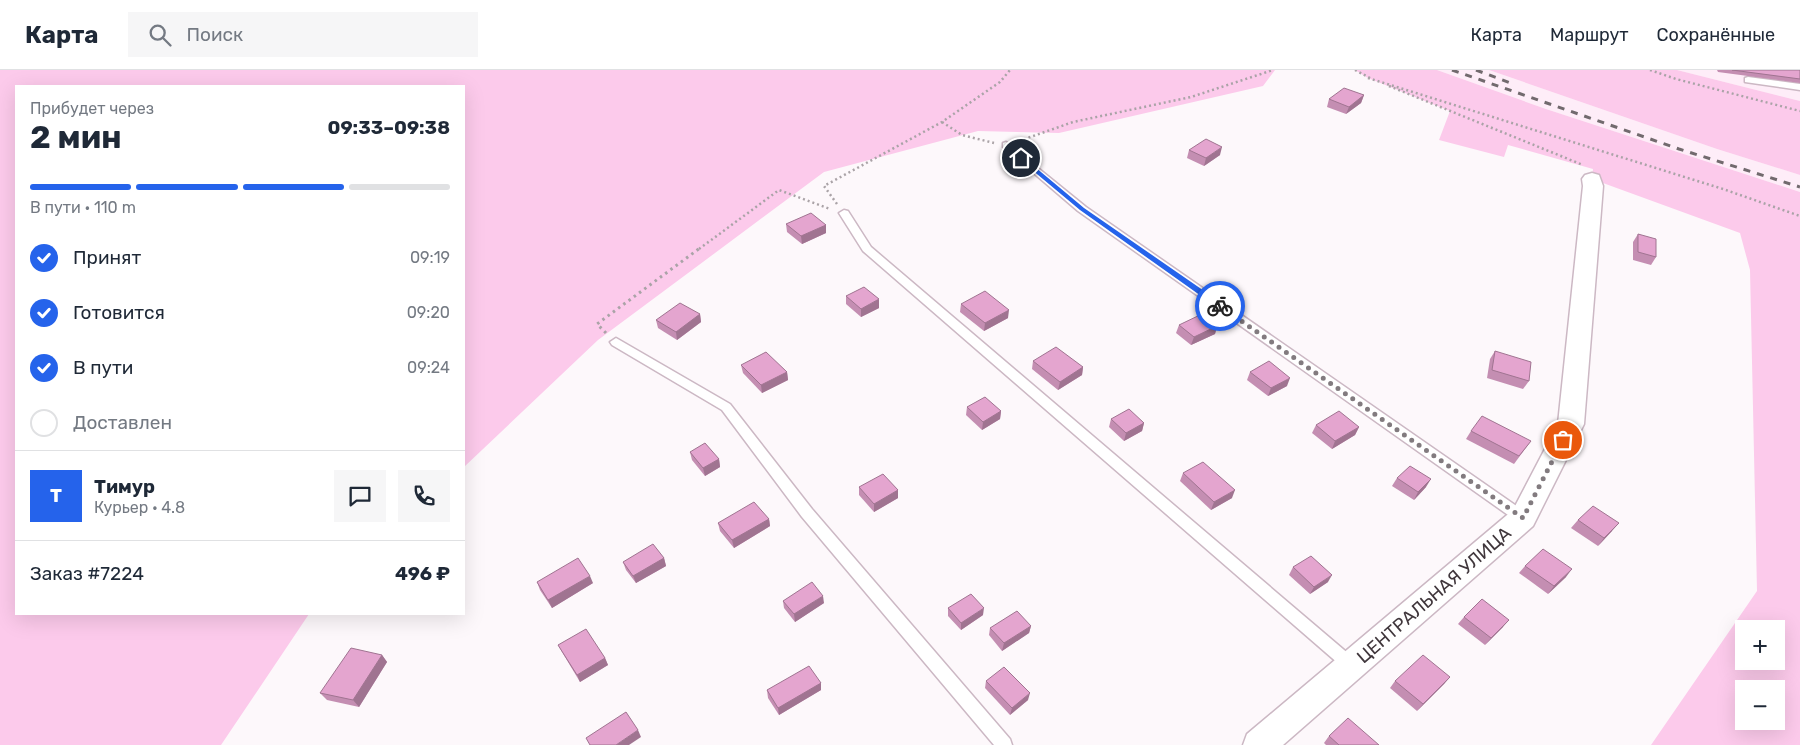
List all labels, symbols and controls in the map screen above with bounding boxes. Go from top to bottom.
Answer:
search box [128,12,478,57]
text: Карта [25,21,98,49]
icon: search [146,21,174,49]
text: Поиск [186,23,243,46]
text: Карта [1471,24,1522,46]
text: Маршрут [1550,24,1629,46]
text: Сохранённые [1657,24,1775,46]
text: Прибудет через [30,99,154,118]
text: 09:33–09:38 [328,116,450,139]
text: 2 мин [30,118,122,156]
pin [1000,137,1042,179]
icon: home [1007,144,1035,172]
text: В пути · 110 m [30,198,136,217]
icon: check [30,244,58,272]
text: Принят [73,246,141,269]
text: 09:19 [410,248,450,267]
courier [1195,281,1245,331]
icon: bike [1206,292,1234,320]
icon: check [30,299,58,327]
text: Готовится [73,301,165,324]
text: 09:20 [407,303,450,322]
icon: check [30,354,58,382]
text: В пути [73,356,133,379]
text: 09:24 [407,358,450,377]
text: Доставлен [73,411,172,434]
pin [1542,419,1584,461]
icon: bag [1549,426,1577,454]
button: chat [334,470,386,522]
button: phone [398,470,450,522]
text: Тимур [94,475,155,498]
text: Т [50,484,62,507]
text: Курьер · 4.8 [94,498,185,517]
street label: ЦЕНТРАЛЬНАЯ УЛИЦА [1352,522,1516,668]
text: Заказ #7224 [30,562,144,585]
text: 496 ₽ [395,562,450,585]
map controls [1735,620,1785,730]
button: + [1735,620,1785,670]
button: − [1735,680,1785,730]

